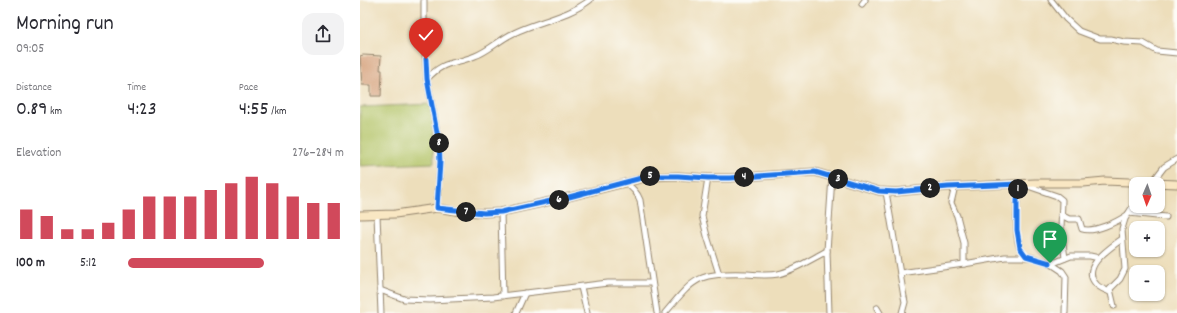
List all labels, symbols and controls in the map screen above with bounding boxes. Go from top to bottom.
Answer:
text: Morning run [16,9,114,40]
button: share [302,13,344,55]
pin [409,18,443,59]
icon: check [415,24,437,46]
text: 09:05 [16,40,44,59]
text: Distance [16,80,52,96]
text: Time [127,80,146,96]
text: Pace [239,80,258,96]
text: 0.89 [16,96,47,124]
text: 4:23 [127,96,157,124]
text: 4:55 [239,96,269,124]
text: km [47,104,62,120]
text: /km [269,104,287,120]
pin: 8 [429,133,449,153]
text: 8 [437,135,441,151]
text: Elevation [16,144,61,163]
text: 276–284 m [292,144,344,163]
pin: 5 [640,166,660,186]
pin: 4 [734,167,754,187]
text: 5 [647,168,653,184]
text: 4 [742,169,746,185]
pin: 3 [828,169,848,189]
text: 3 [836,171,840,187]
north arrow [1129,177,1165,213]
map controls [1129,177,1165,301]
pin: 2 [920,178,940,198]
pin: 1 [1008,179,1028,199]
text: 2 [928,180,932,196]
text: 1 [1017,181,1019,197]
pin: 6 [549,190,569,210]
text: 6 [556,192,562,208]
pin: 7 [456,202,476,222]
text: 7 [464,204,468,220]
button: + [1129,221,1165,257]
pin [1033,222,1067,263]
icon: arrive [1039,228,1061,250]
text: 100 m [16,254,45,273]
text: 5:12 [80,254,97,273]
button: − [1129,265,1165,301]

